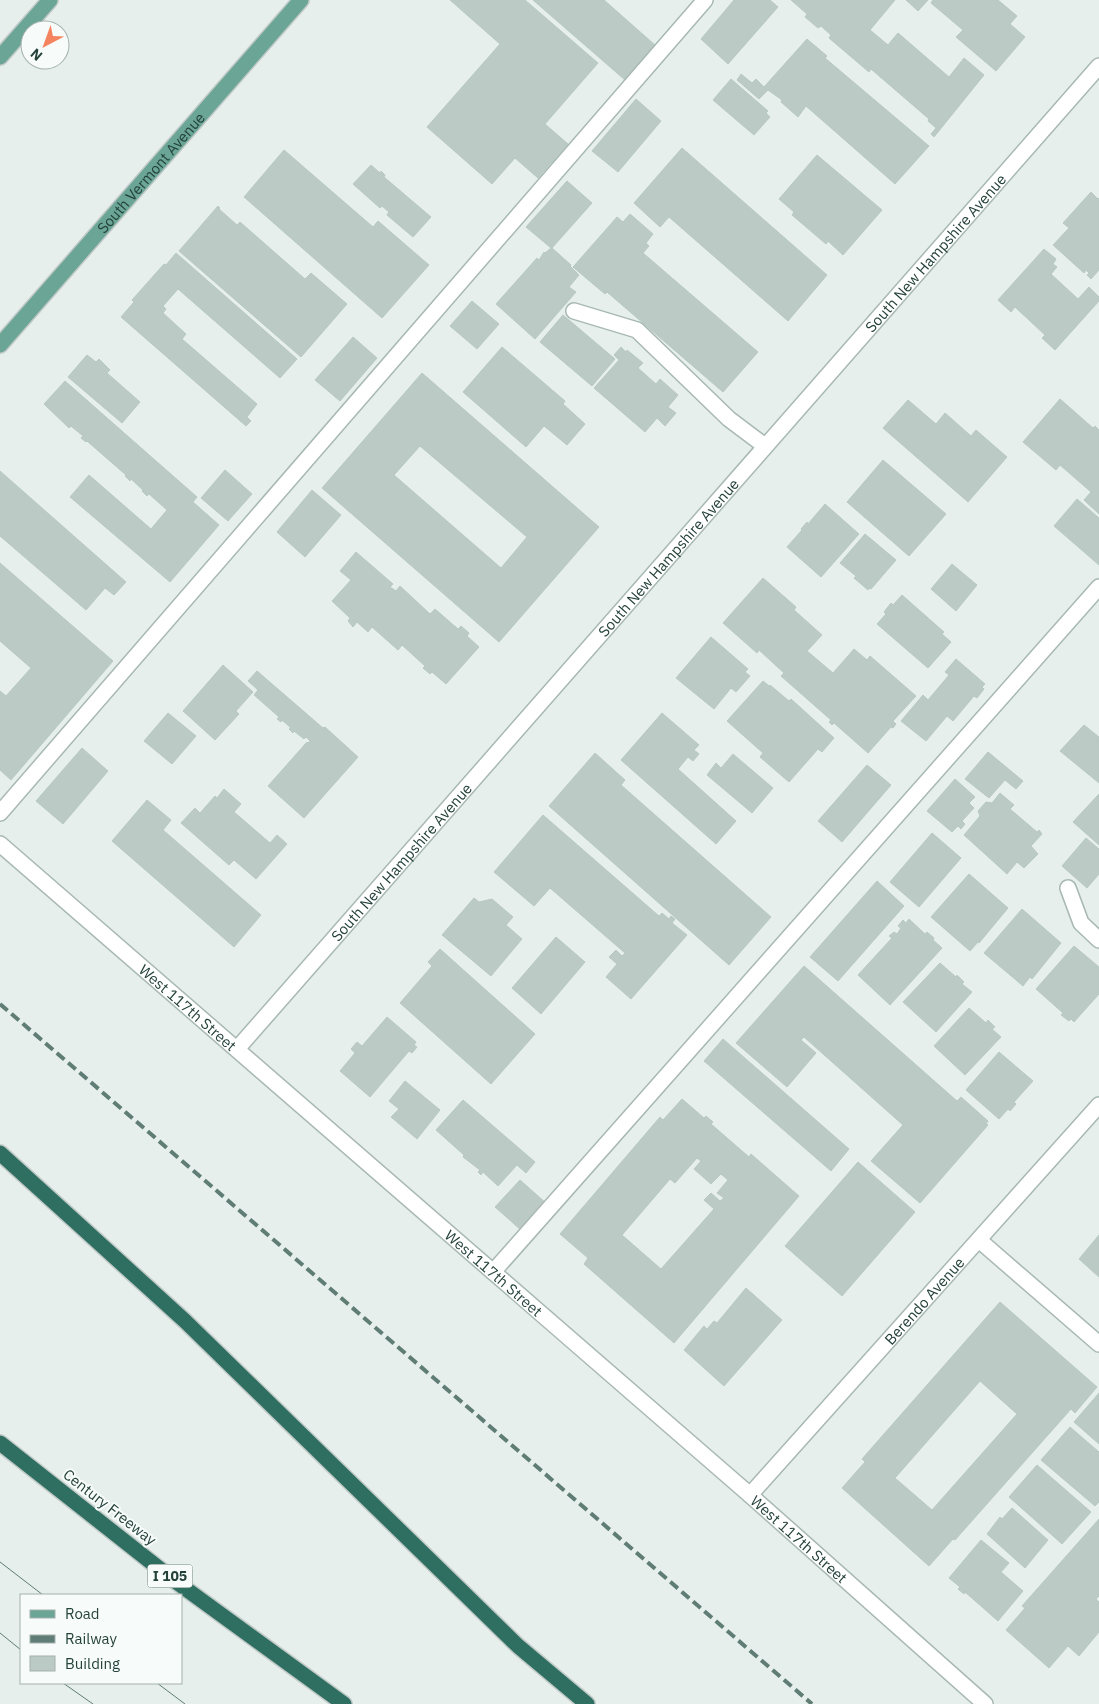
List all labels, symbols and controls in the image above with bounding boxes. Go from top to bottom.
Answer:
north arrow [20,20,70,70]
text: N [27,45,46,65]
street label: South Vermont Avenue [93,108,208,237]
street label: South New Hampshire Avenue [861,170,1010,336]
street label: South New Hampshire Avenue [594,474,743,640]
street label: South New Hampshire Avenue [327,779,476,945]
street label: West 117th Street [135,960,241,1055]
street label: West 117th Street [441,1225,547,1320]
street label: Berendo Avenue [880,1253,968,1348]
street label: Century Freeway [60,1465,161,1550]
street label: West 117th Street [747,1491,851,1587]
road number: I 105 [148,1564,192,1588]
legend [20,1594,182,1684]
text: Road [65,1604,100,1623]
text: Railway [65,1629,118,1648]
text: Building [65,1654,120,1673]

